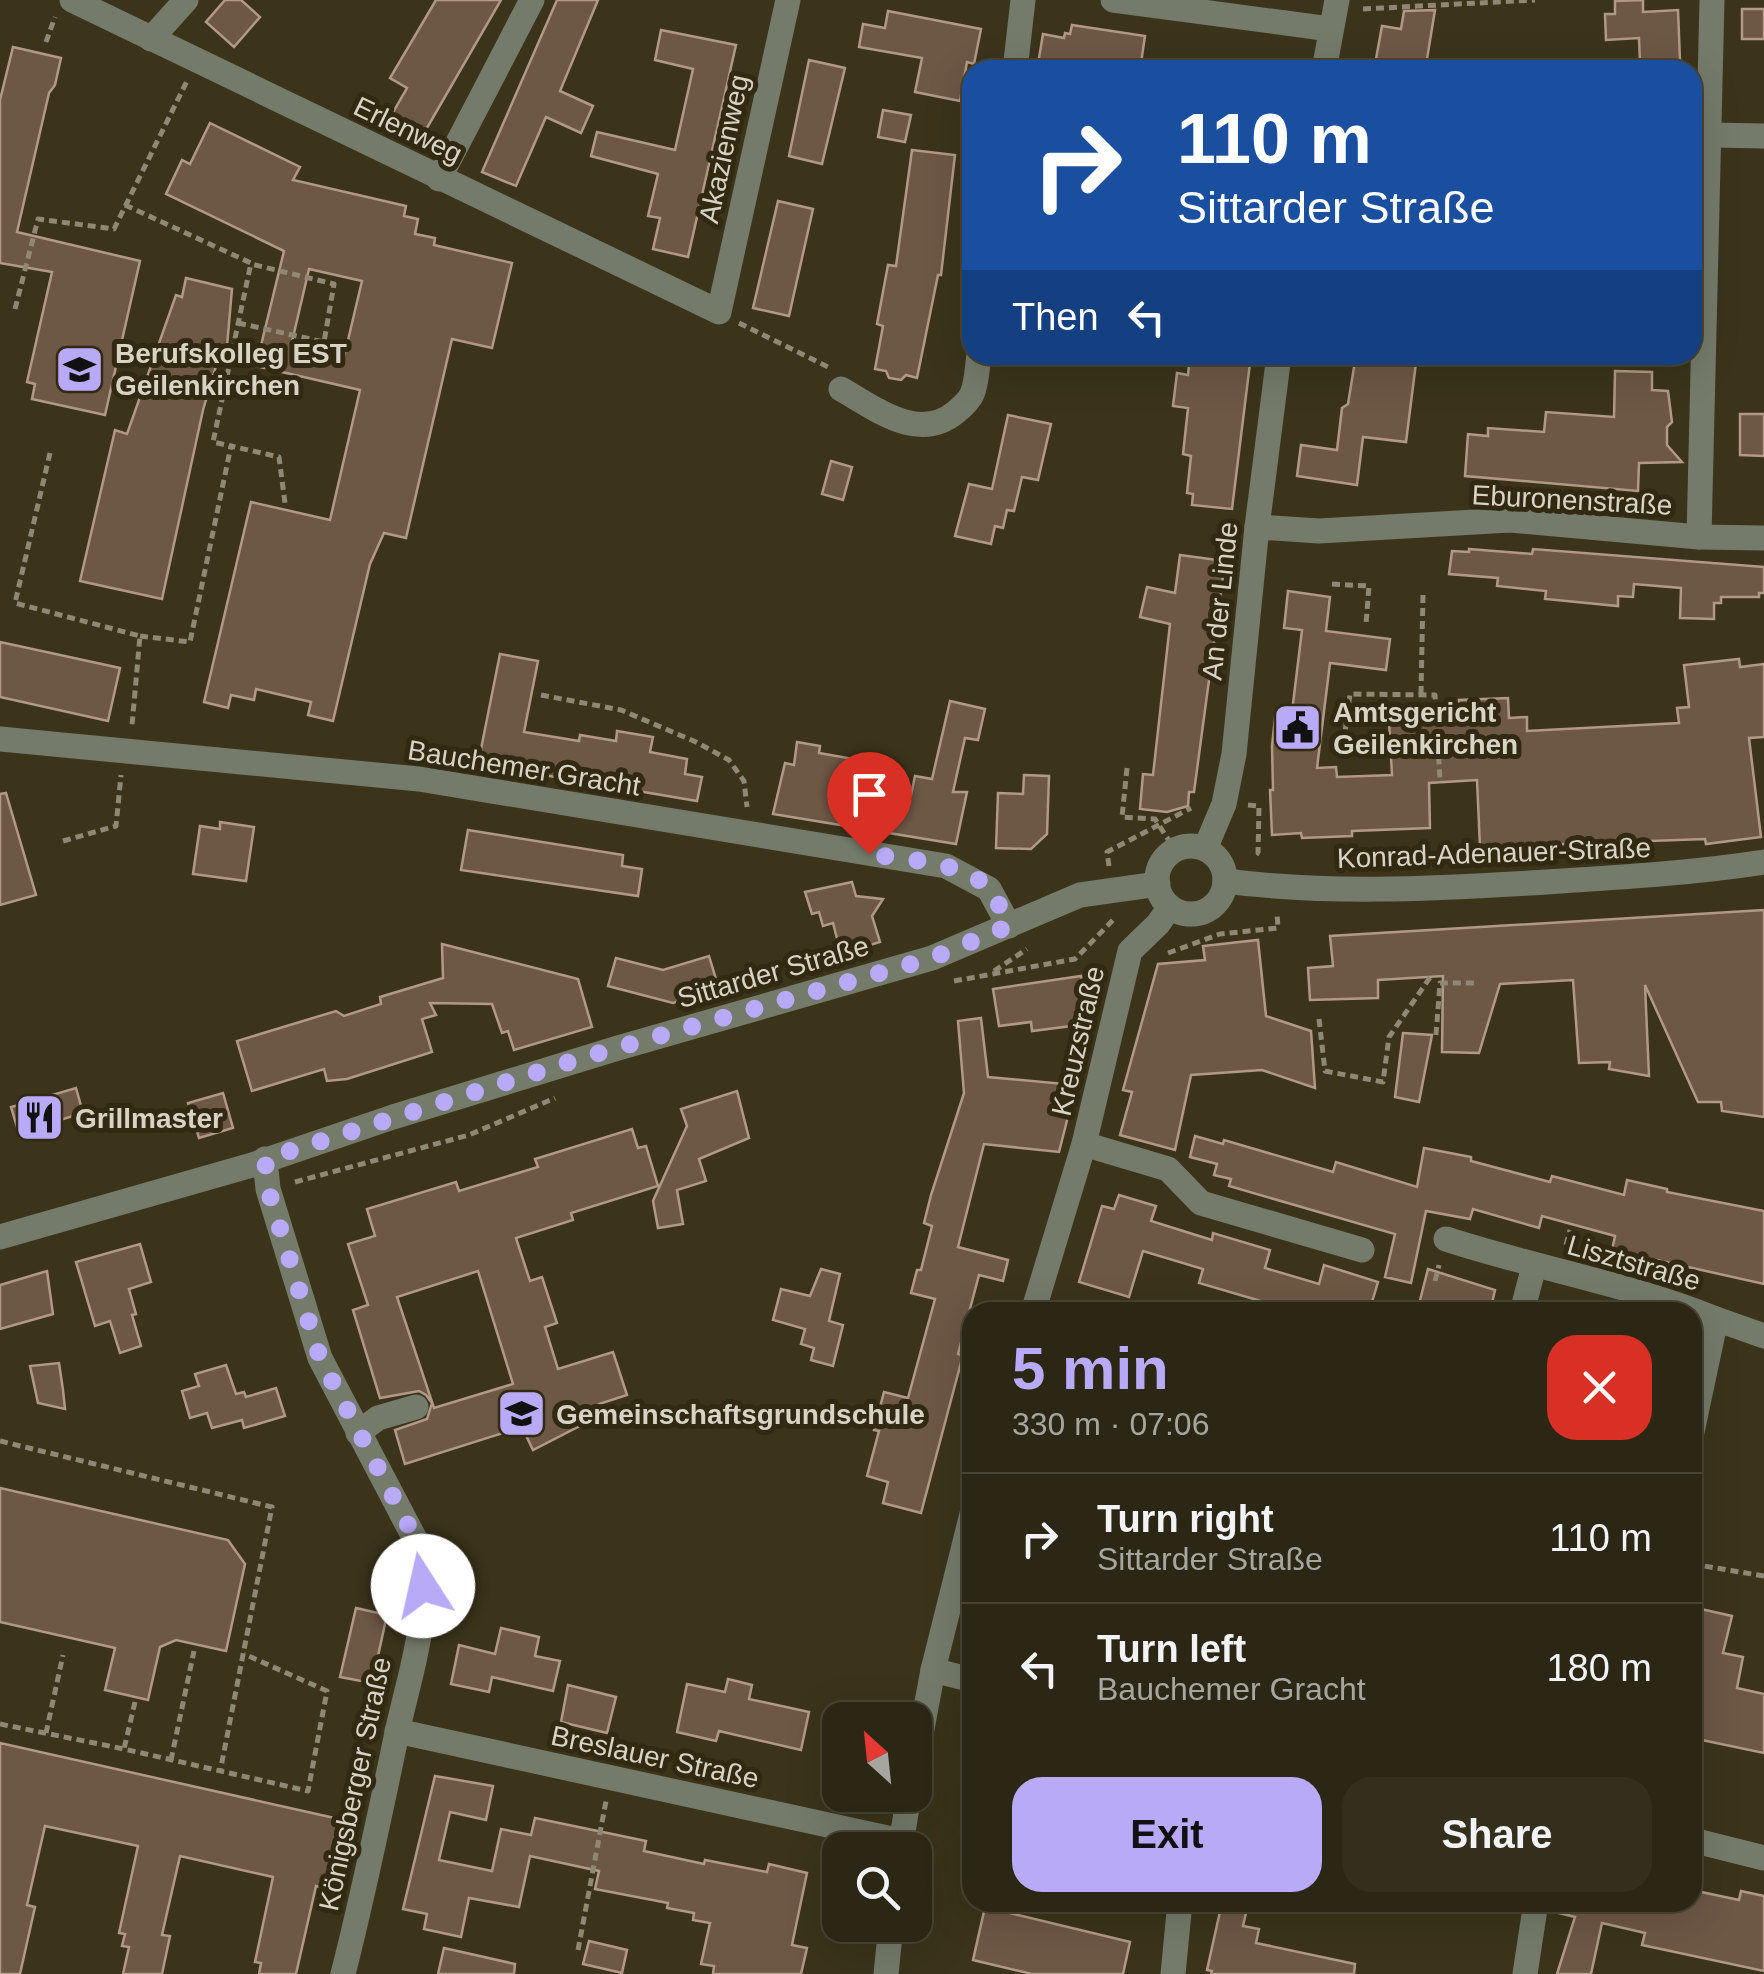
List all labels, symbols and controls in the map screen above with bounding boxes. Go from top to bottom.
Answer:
street label: Akazienweg [693,72,755,226]
street label: Erlenweg [349,90,467,170]
icon: right [1012,100,1142,230]
text: 110 m [1177,100,1372,178]
text: Sittarder Straße [1177,182,1495,233]
icon: left [1119,290,1174,345]
text: Then [1012,296,1099,338]
place label: Berufskolleg EST Geilenkirchen [115,338,347,401]
school or university icon: Berufskolleg EST Geilenkirchen [54,343,106,395]
street label: Eburonenstraße [1471,479,1673,521]
street label: An der Linde [1196,520,1244,682]
place label: Amtsgericht Geilenkirchen [1333,697,1518,760]
public building icon: Amtsgericht Geilenkirchen [1272,702,1324,754]
street label: Bauchemer Gracht [406,734,643,802]
pin [827,752,912,855]
icon: arrive [842,767,897,822]
street label: Konrad-Adenauer-Straße [1336,832,1652,874]
street label: Sittarder Straße [674,930,872,1014]
street label: Kreuzstraße [1046,963,1110,1119]
restaurant icon: Grillmaster [14,1092,66,1144]
place label: Grillmaster [75,1103,223,1134]
street label: Lisztstraße [1564,1229,1704,1297]
text: 5 min [1012,1335,1169,1402]
button: close [1547,1335,1652,1440]
school or university icon: Gemeinschaftsgrundschule [495,1388,547,1440]
place label: Gemeinschaftsgrundschule [556,1399,925,1430]
text: 330 m · 07:06 [1012,1406,1209,1442]
text: Turn right [1097,1498,1274,1540]
icon: right [1012,1511,1067,1566]
text: 110 m [1549,1517,1652,1559]
position arrow [371,1534,475,1638]
text: Sittarder Straße [1097,1541,1323,1577]
text: Turn left [1097,1628,1246,1670]
icon: left [1012,1641,1067,1696]
text: 180 m [1546,1647,1652,1689]
street label: Königsberger Straße [313,1654,397,1914]
text: Bauchemer Gracht [1097,1671,1366,1707]
north arrow [822,1702,932,1812]
map controls [822,1702,932,1942]
street label: Breslauer Straße [548,1720,762,1794]
button: Exit [1012,1777,1322,1892]
button: Share [1342,1777,1652,1892]
button: search [822,1832,932,1942]

